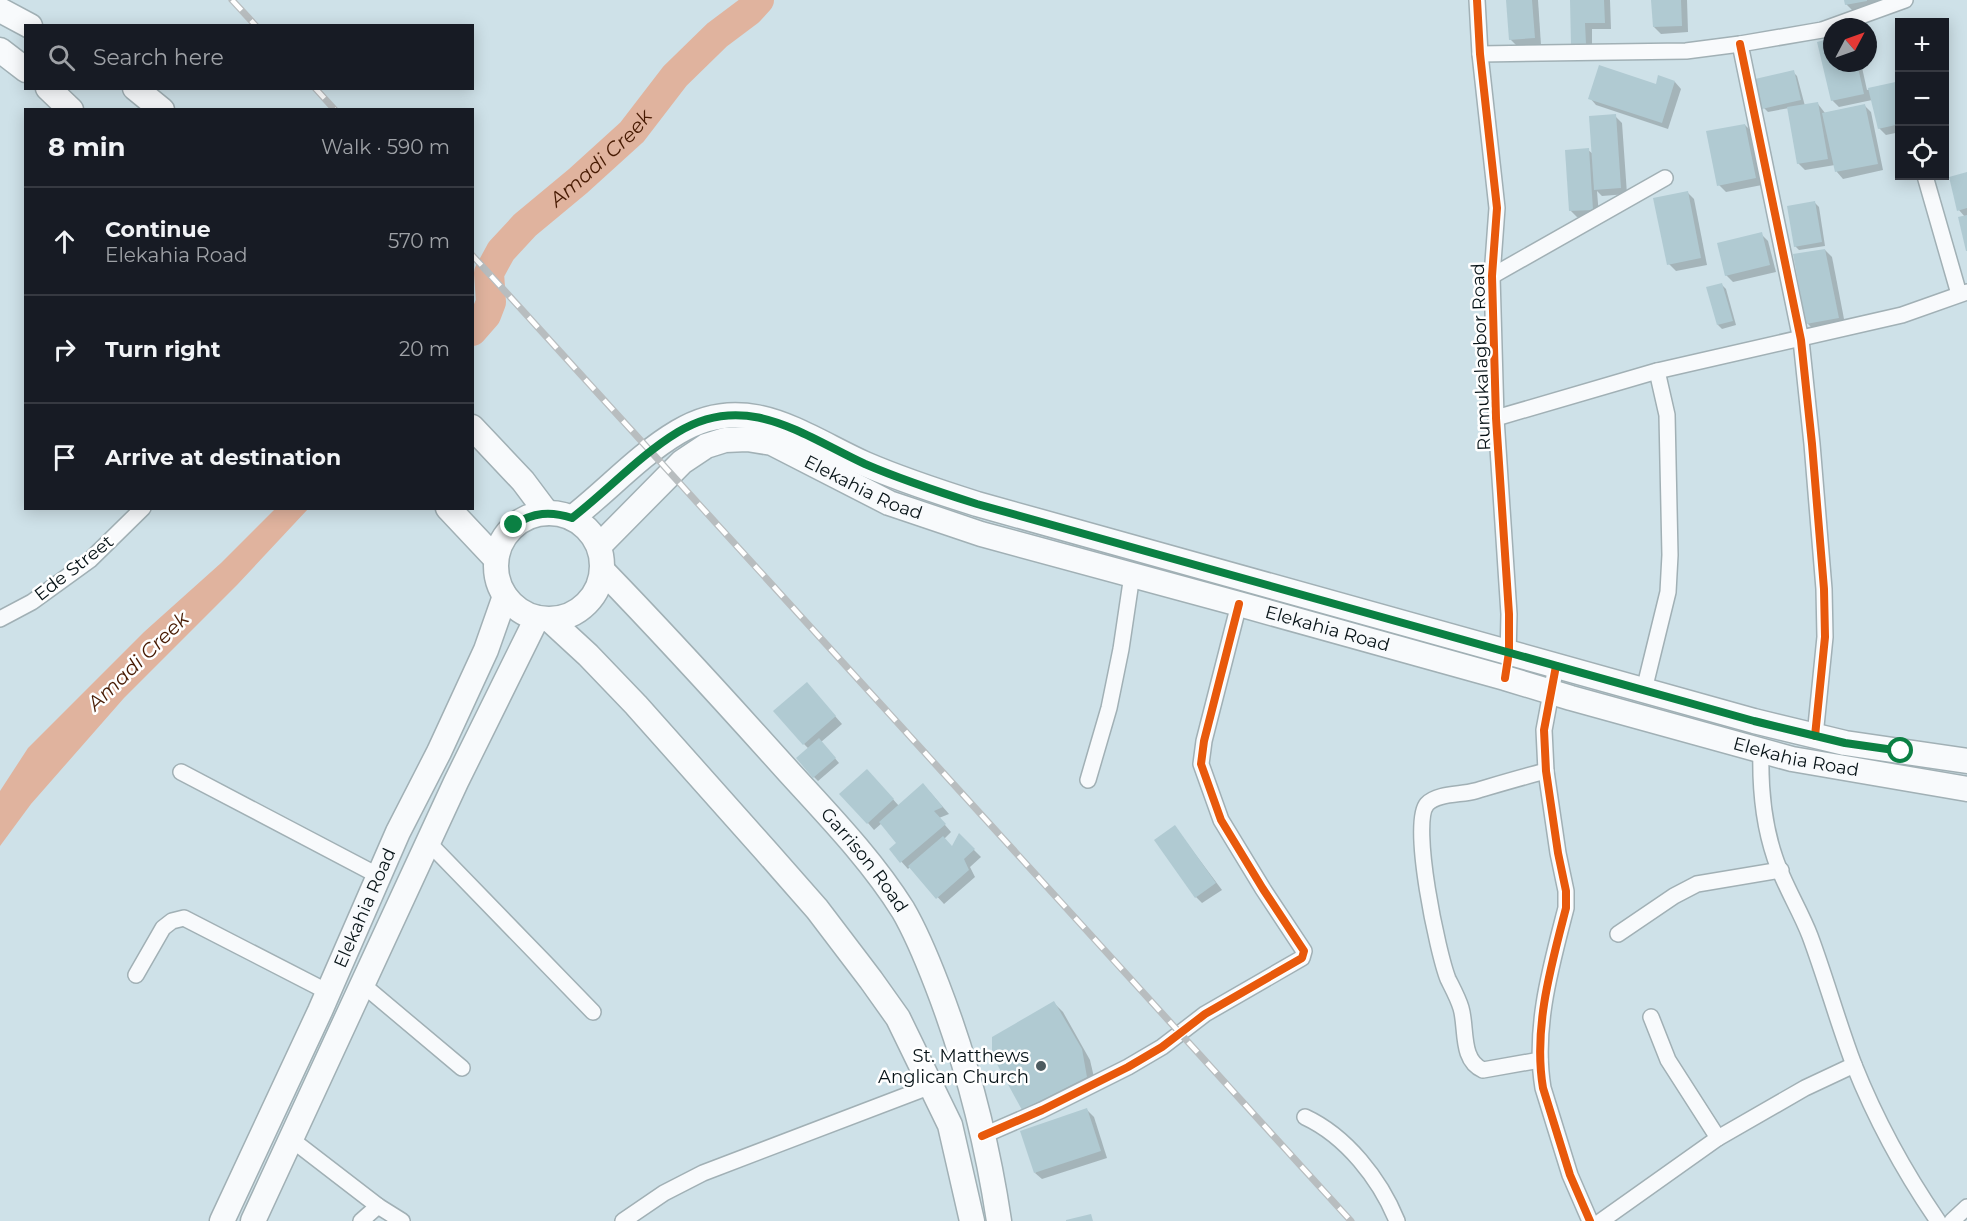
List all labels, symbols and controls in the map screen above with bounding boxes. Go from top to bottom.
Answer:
north arrow [1823,18,1877,72]
map controls [1895,18,1949,180]
button: + [1895,18,1949,72]
search box [24,24,474,90]
icon: search [45,41,78,74]
text: Search here [93,44,224,71]
button: − [1895,72,1949,126]
water label: Amadi Creek [544,104,658,212]
button: locate [1895,126,1949,180]
text: 8 min [48,131,126,163]
text: Walk · 590 m [321,135,450,159]
text: Continue [105,216,211,243]
icon: ahead [48,225,81,258]
text: 570 m [388,229,450,253]
text: Elekahia Road [105,243,248,267]
street label: Rumukalagbor Road [1467,263,1495,451]
icon: right [48,333,81,366]
text: Turn right [105,336,220,363]
text: 20 m [399,337,450,361]
icon: arrive [48,441,81,474]
text: Arrive at destination [105,444,341,471]
street label: Elekahia Road [800,450,925,524]
route end [500,511,526,537]
street label: Ede Street [30,530,118,606]
street label: Elekahia Road [1263,601,1392,656]
water label: Amadi Creek [82,606,194,716]
street label: Elekahia Road [1731,732,1861,781]
route start [1887,737,1913,763]
street label: Garrison Road [816,803,913,917]
street label: Elekahia Road [329,845,401,971]
place label: St. Matthews Anglican Church [878,1045,1029,1088]
marker: St. Matthews Anglican Church [1034,1059,1048,1073]

